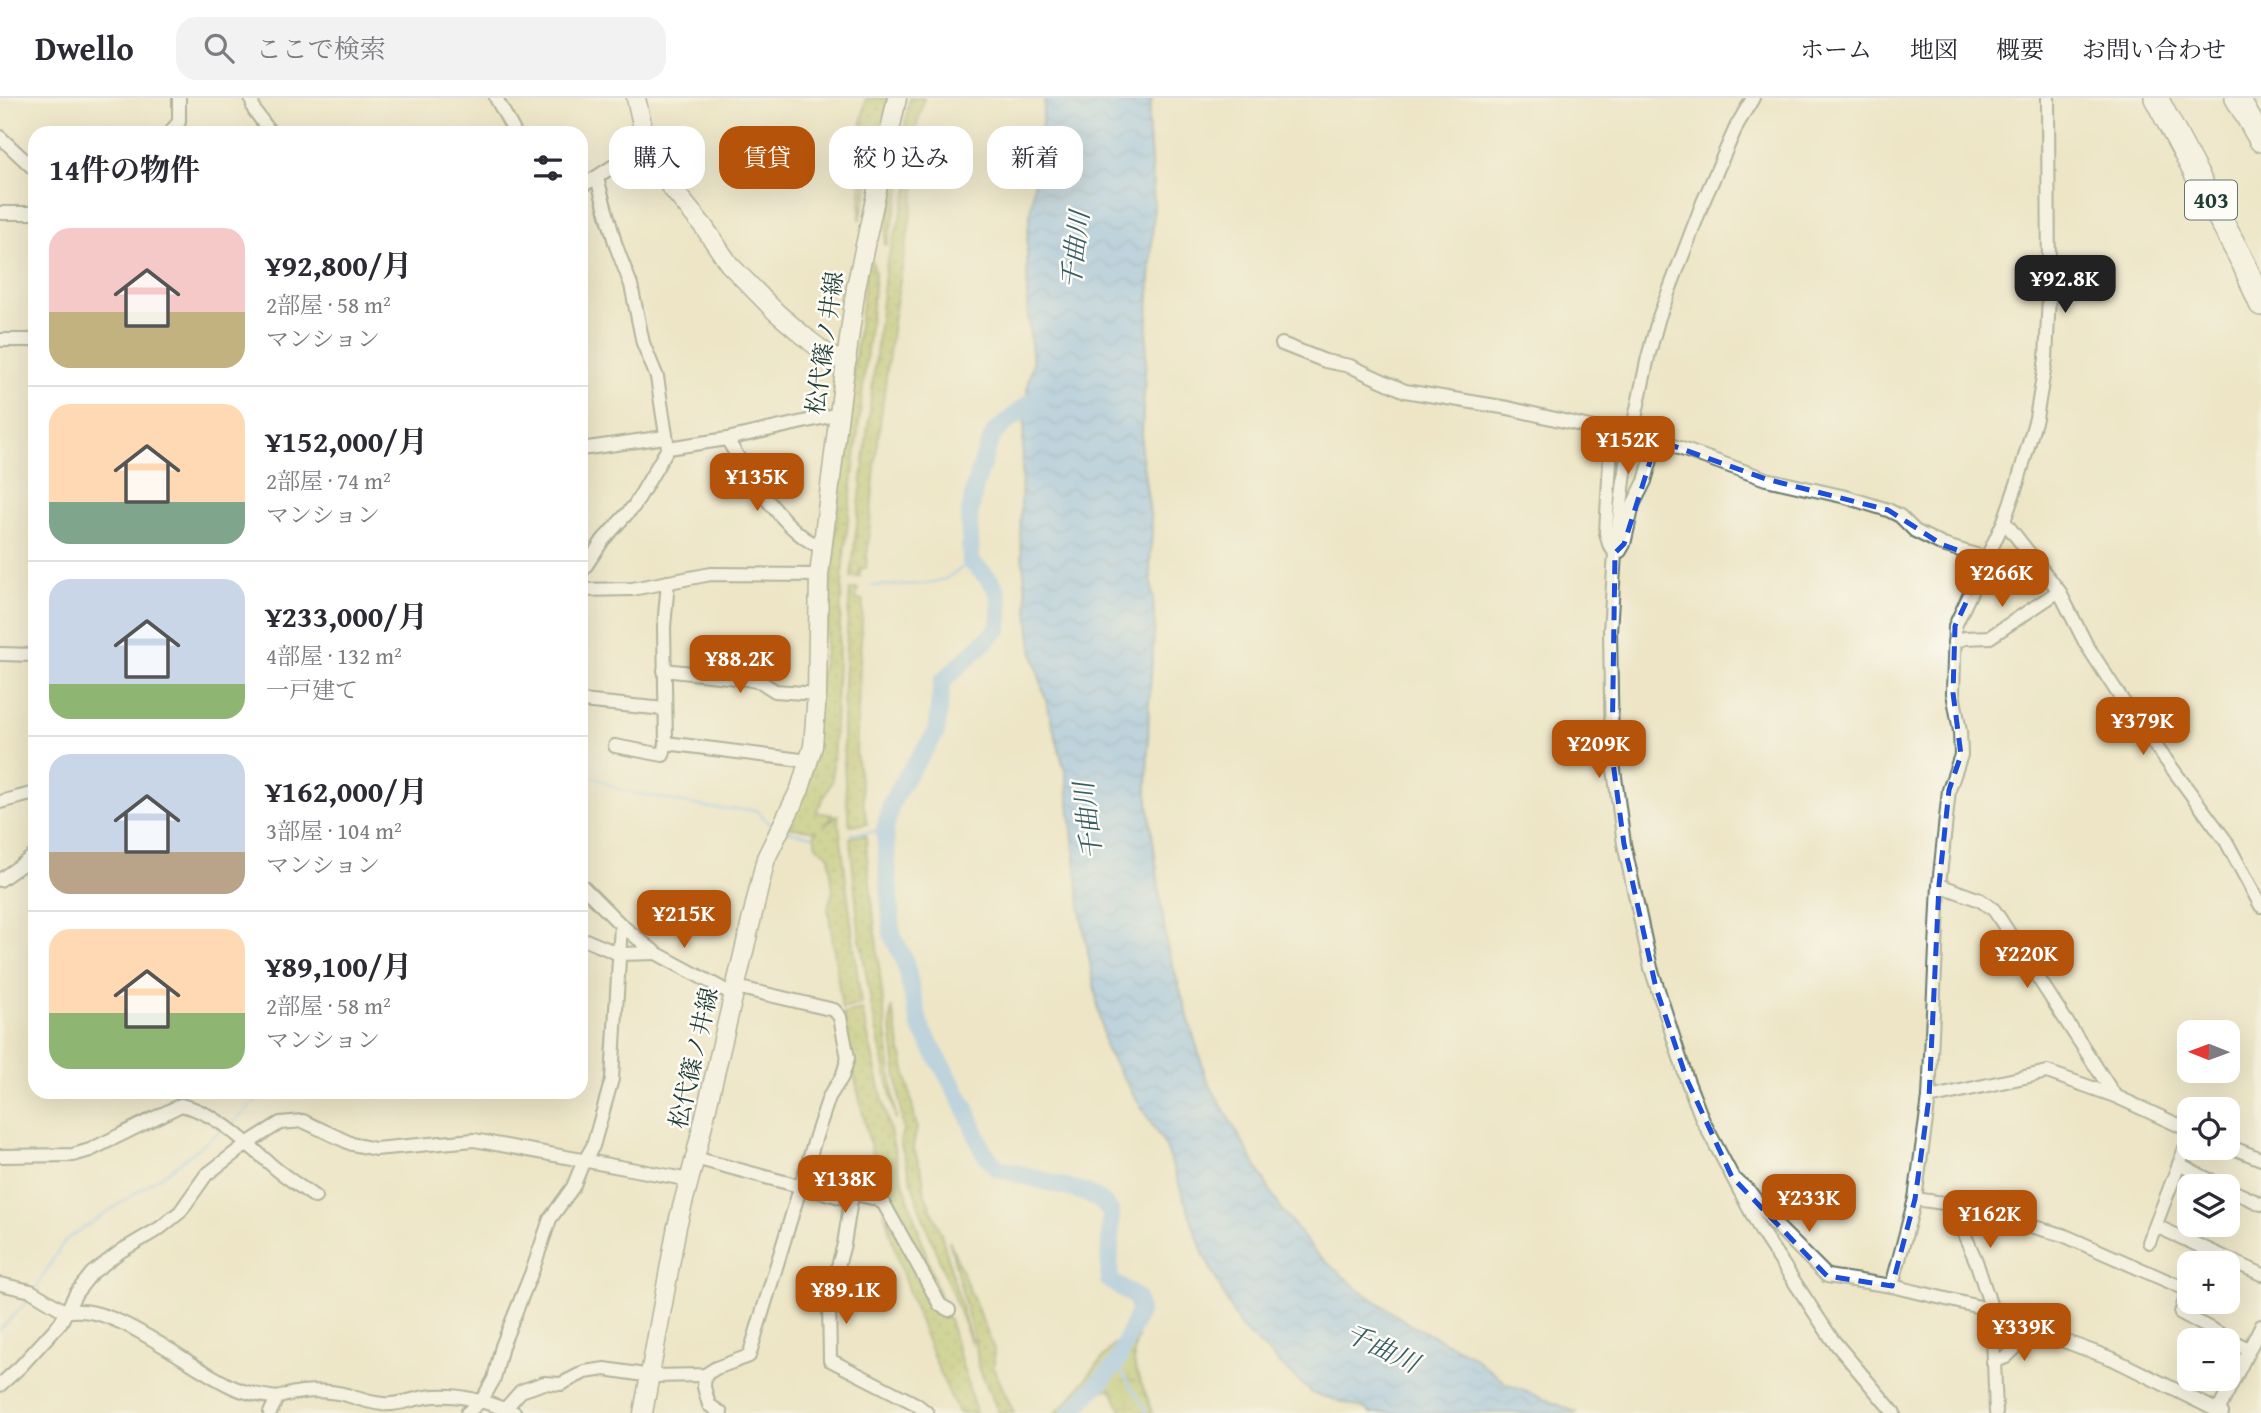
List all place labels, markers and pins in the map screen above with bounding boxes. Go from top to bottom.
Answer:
pin: ¥92.8K [2008,256,2122,315]
pin: ¥152K [1579,416,1677,476]
pin: ¥135K [708,454,806,513]
pin: ¥266K [1953,550,2051,609]
pin: ¥88.2K [683,636,797,695]
pin: ¥379K [2094,698,2192,757]
pin: ¥209K [1550,720,1648,780]
pin: ¥215K [635,890,733,950]
pin: ¥220K [1978,930,2076,990]
pin: ¥138K [796,1156,894,1215]
pin: ¥233K [1760,1174,1858,1234]
pin: ¥162K [1941,1190,2039,1250]
pin: ¥89.1K [789,1266,903,1326]
pin: ¥339K [1975,1304,2073,1363]

